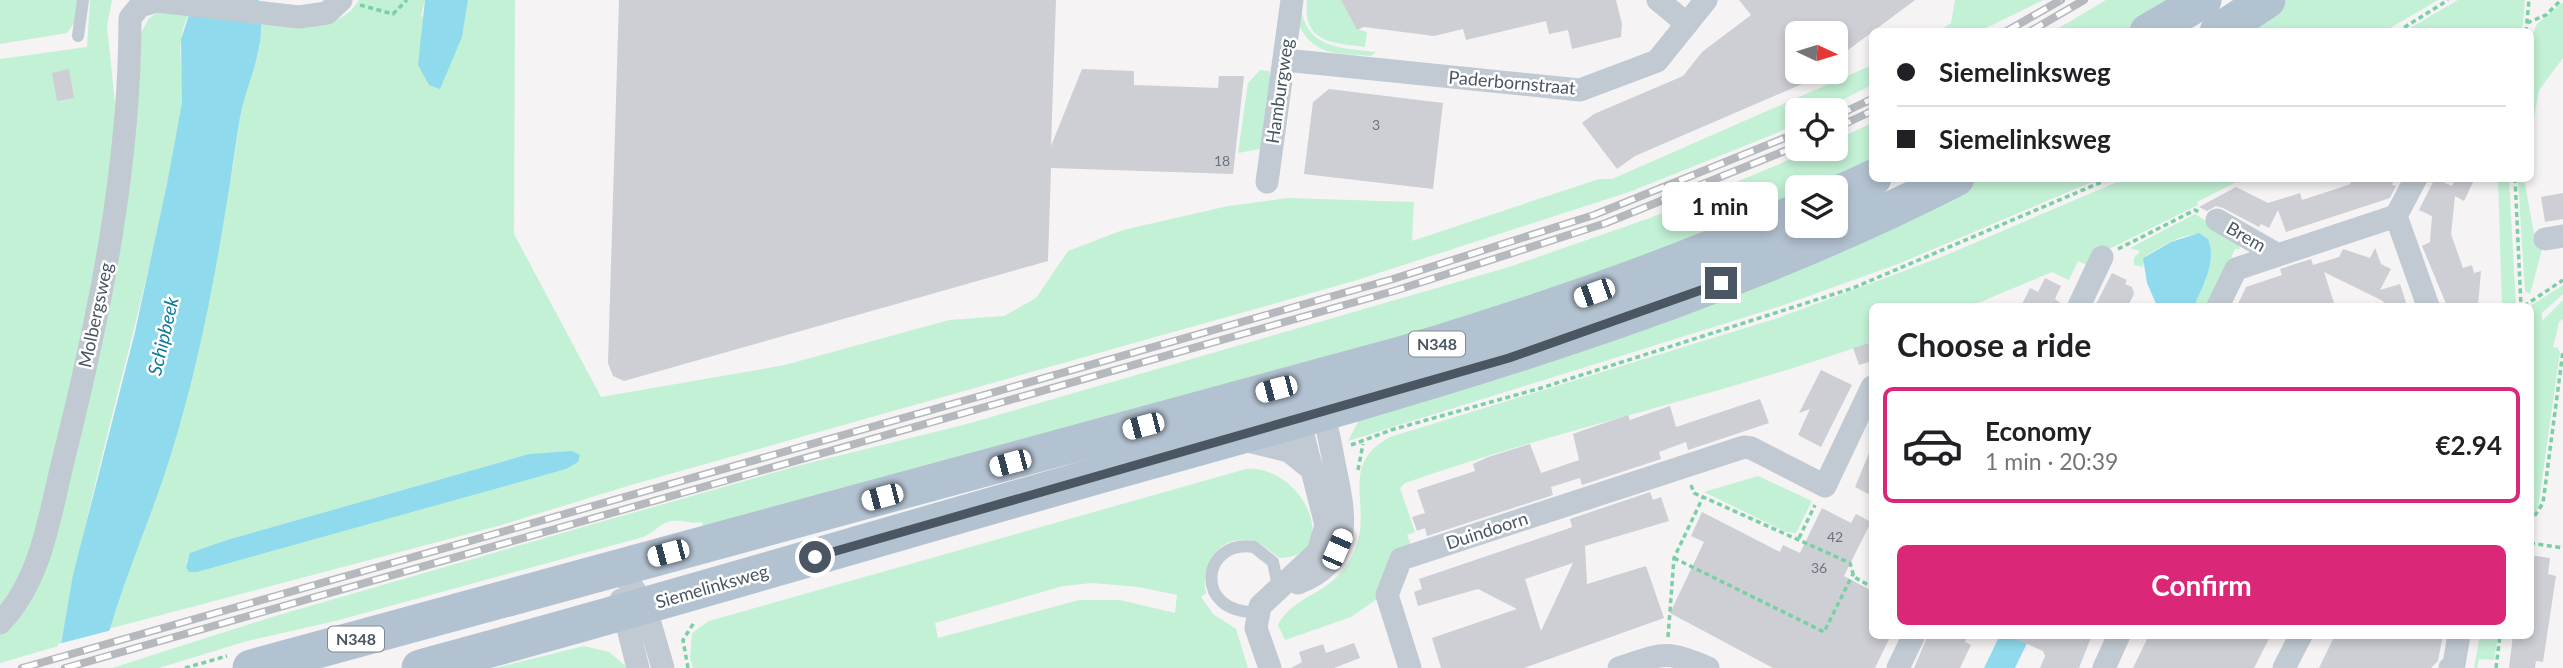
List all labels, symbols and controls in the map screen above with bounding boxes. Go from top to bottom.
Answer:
north arrow [1785,21,1848,84]
map controls [1785,21,1848,238]
street label: Hamburgweg [1261,37,1297,145]
text: Siemelinksweg [1939,56,2111,88]
street label: Paderbornstraat [1448,65,1577,99]
button: locate [1785,98,1848,161]
house number: 3 [1372,116,1380,133]
text: Siemelinksweg [1939,123,2111,155]
house number: 18 [1214,152,1230,169]
button: layers [1785,175,1848,238]
callout: 1 min [1663,182,1779,230]
text: 1 min [1691,192,1749,220]
street label: Brem [2223,216,2270,256]
street label: Molbergsweg [73,260,117,369]
route end [1705,267,1737,299]
car [1571,276,1618,310]
water label: Schipbeek [142,293,183,377]
text: Choose a ride [1897,325,2091,364]
road number: N348 [1409,332,1465,356]
car [1253,373,1300,405]
car [1120,410,1167,442]
icon: car [1901,414,1964,477]
text: Economy [1985,415,2091,447]
text: €2.94 [2436,429,2502,461]
car [987,447,1034,479]
text: 1 min · 20:39 [1985,447,2118,475]
car [859,481,906,513]
street label: Duindoorn [1443,506,1531,554]
car [1319,526,1356,572]
house number: 42 [1827,528,1843,545]
car [645,537,692,569]
route start [799,541,831,573]
button: Confirm [1897,545,2506,625]
street label: Siemelinksweg [653,559,771,613]
house number: 36 [1811,559,1827,576]
road number: N348 [328,626,384,652]

